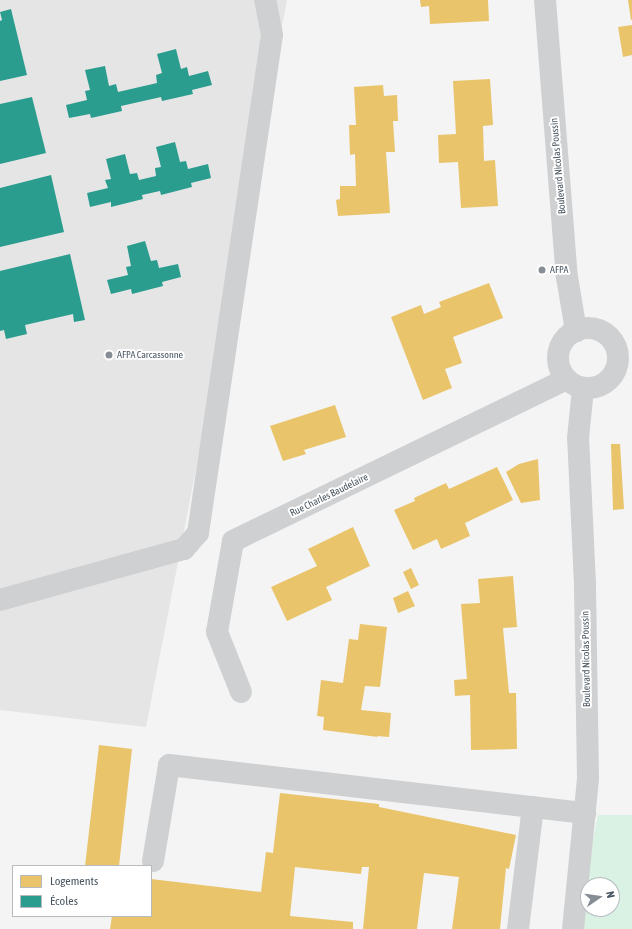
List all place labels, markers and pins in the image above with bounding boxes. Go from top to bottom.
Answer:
place label: AFPA [550,264,568,276]
marker: AFPA [537,265,547,275]
place label: AFPA Carcassonne [117,349,183,361]
marker: AFPA Carcassonne [104,350,114,360]

